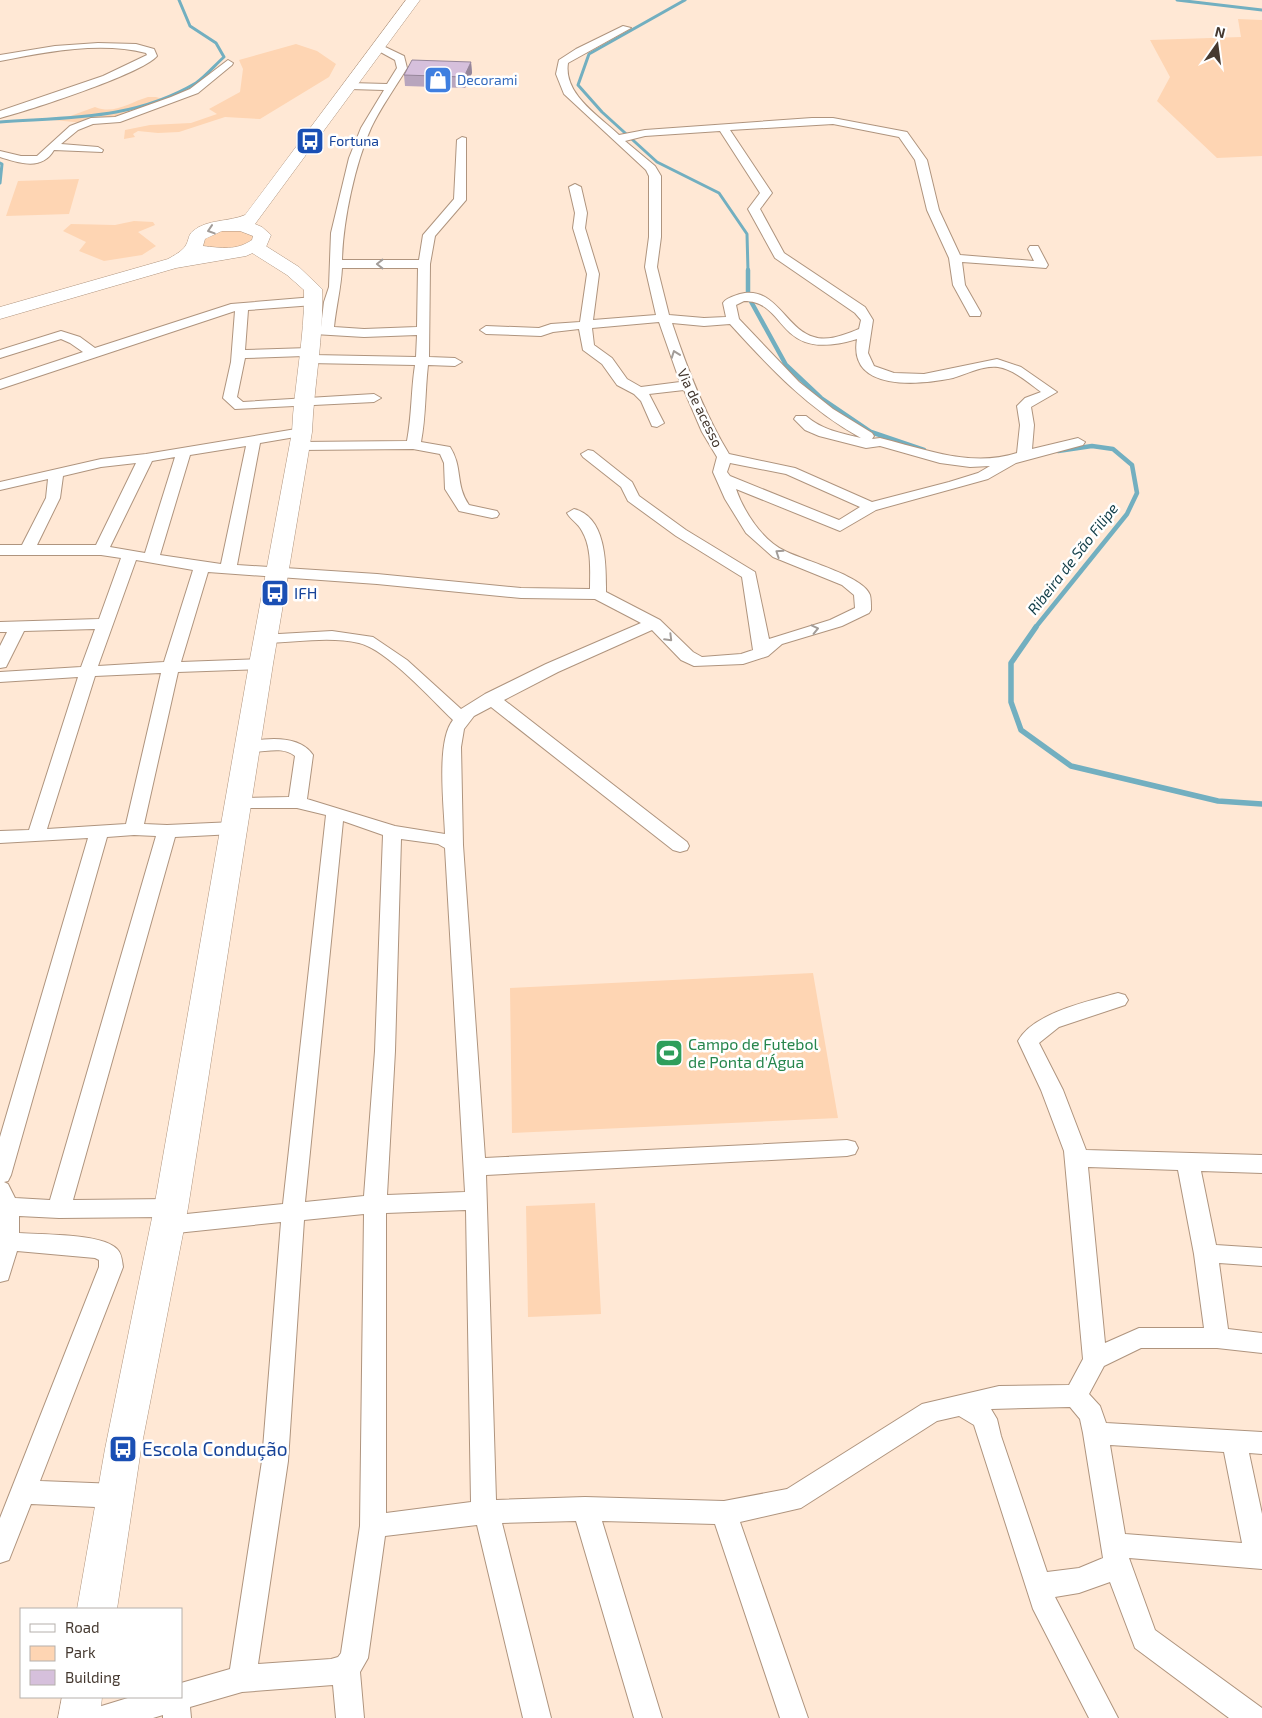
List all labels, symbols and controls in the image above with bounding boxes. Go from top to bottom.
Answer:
north arrow [1192,20,1242,70]
text: N [1213,22,1227,41]
shop icon: Decorami [423,65,453,95]
place label: Decorami [457,71,518,88]
bus stop icon: Fortuna [295,126,325,156]
place label: Fortuna [329,132,379,149]
one-way arrow [208,224,216,234]
one-way arrow [376,259,384,269]
one-way arrow [671,350,681,359]
street label: Via de acesso [674,366,727,450]
water label: Ribeira de São Filipe [1023,499,1121,618]
one-way arrow [775,549,784,559]
bus stop icon: IFH [260,578,290,608]
place label: IFH [294,583,318,602]
one-way arrow [810,624,819,635]
one-way arrow [663,632,672,641]
place label: Campo de Futebol de Ponta d'Água [688,1034,819,1071]
sports icon: Campo de Futebol de Ponta d'Água [654,1038,684,1068]
bus stop icon: Escola Condução [108,1434,138,1464]
place label: Escola Condução [142,1437,287,1461]
legend [20,1608,182,1698]
text: Road [65,1618,100,1636]
text: Park [65,1643,96,1661]
text: Building [65,1668,121,1686]

